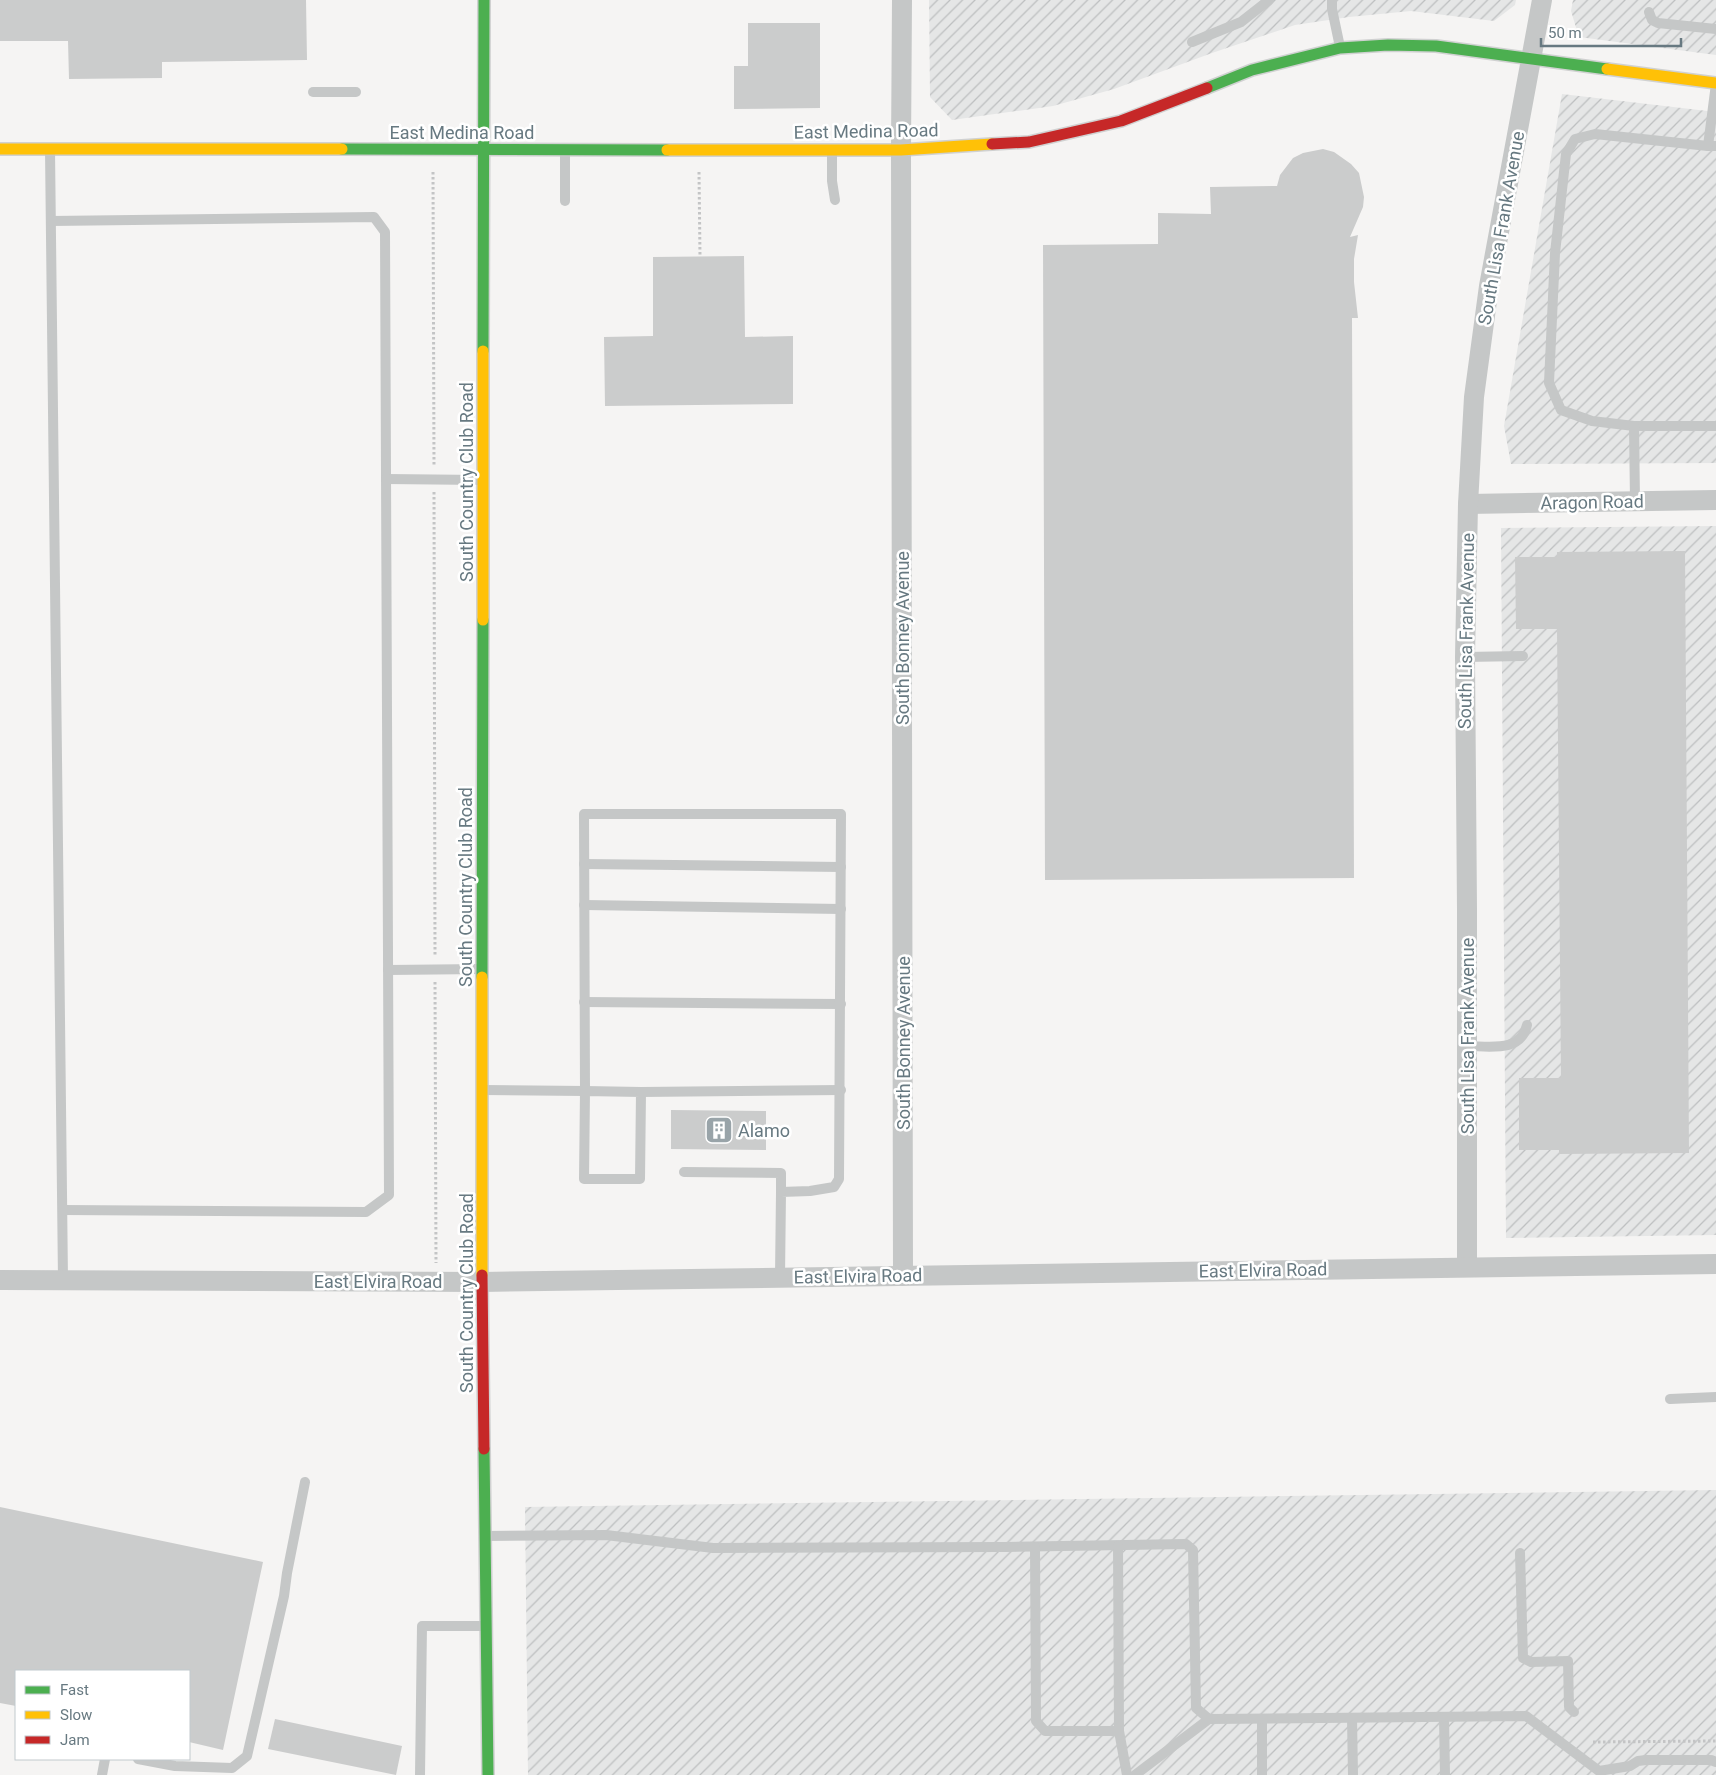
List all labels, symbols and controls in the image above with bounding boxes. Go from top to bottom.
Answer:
scale bar [1541,15,1681,47]
text: 50 m [1548,24,1582,42]
street label: East Medina Road [793,119,939,143]
street label: East Medina Road [390,122,534,143]
street label: South Lisa Frank Avenue [1474,129,1528,327]
street label: South Country Club Road [456,382,477,582]
street label: Aragon Road [1540,491,1644,513]
street label: South Lisa Frank Avenue [1454,533,1478,729]
street label: South Bonney Avenue [892,551,913,725]
street label: South Country Club Road [455,787,476,987]
street label: South Lisa Frank Avenue [1457,938,1478,1134]
street label: South Bonney Avenue [893,956,914,1130]
building icon: Alamo [704,1115,734,1145]
place label: Alamo [738,1120,790,1141]
street label: South Country Club Road [456,1193,477,1393]
street label: East Elvira Road [1198,1258,1328,1282]
street label: East Elvira Road [793,1264,923,1288]
street label: East Elvira Road [314,1271,442,1292]
legend [15,1670,190,1760]
text: Fast [60,1681,89,1699]
text: Slow [60,1706,92,1724]
text: Jam [60,1731,90,1749]

